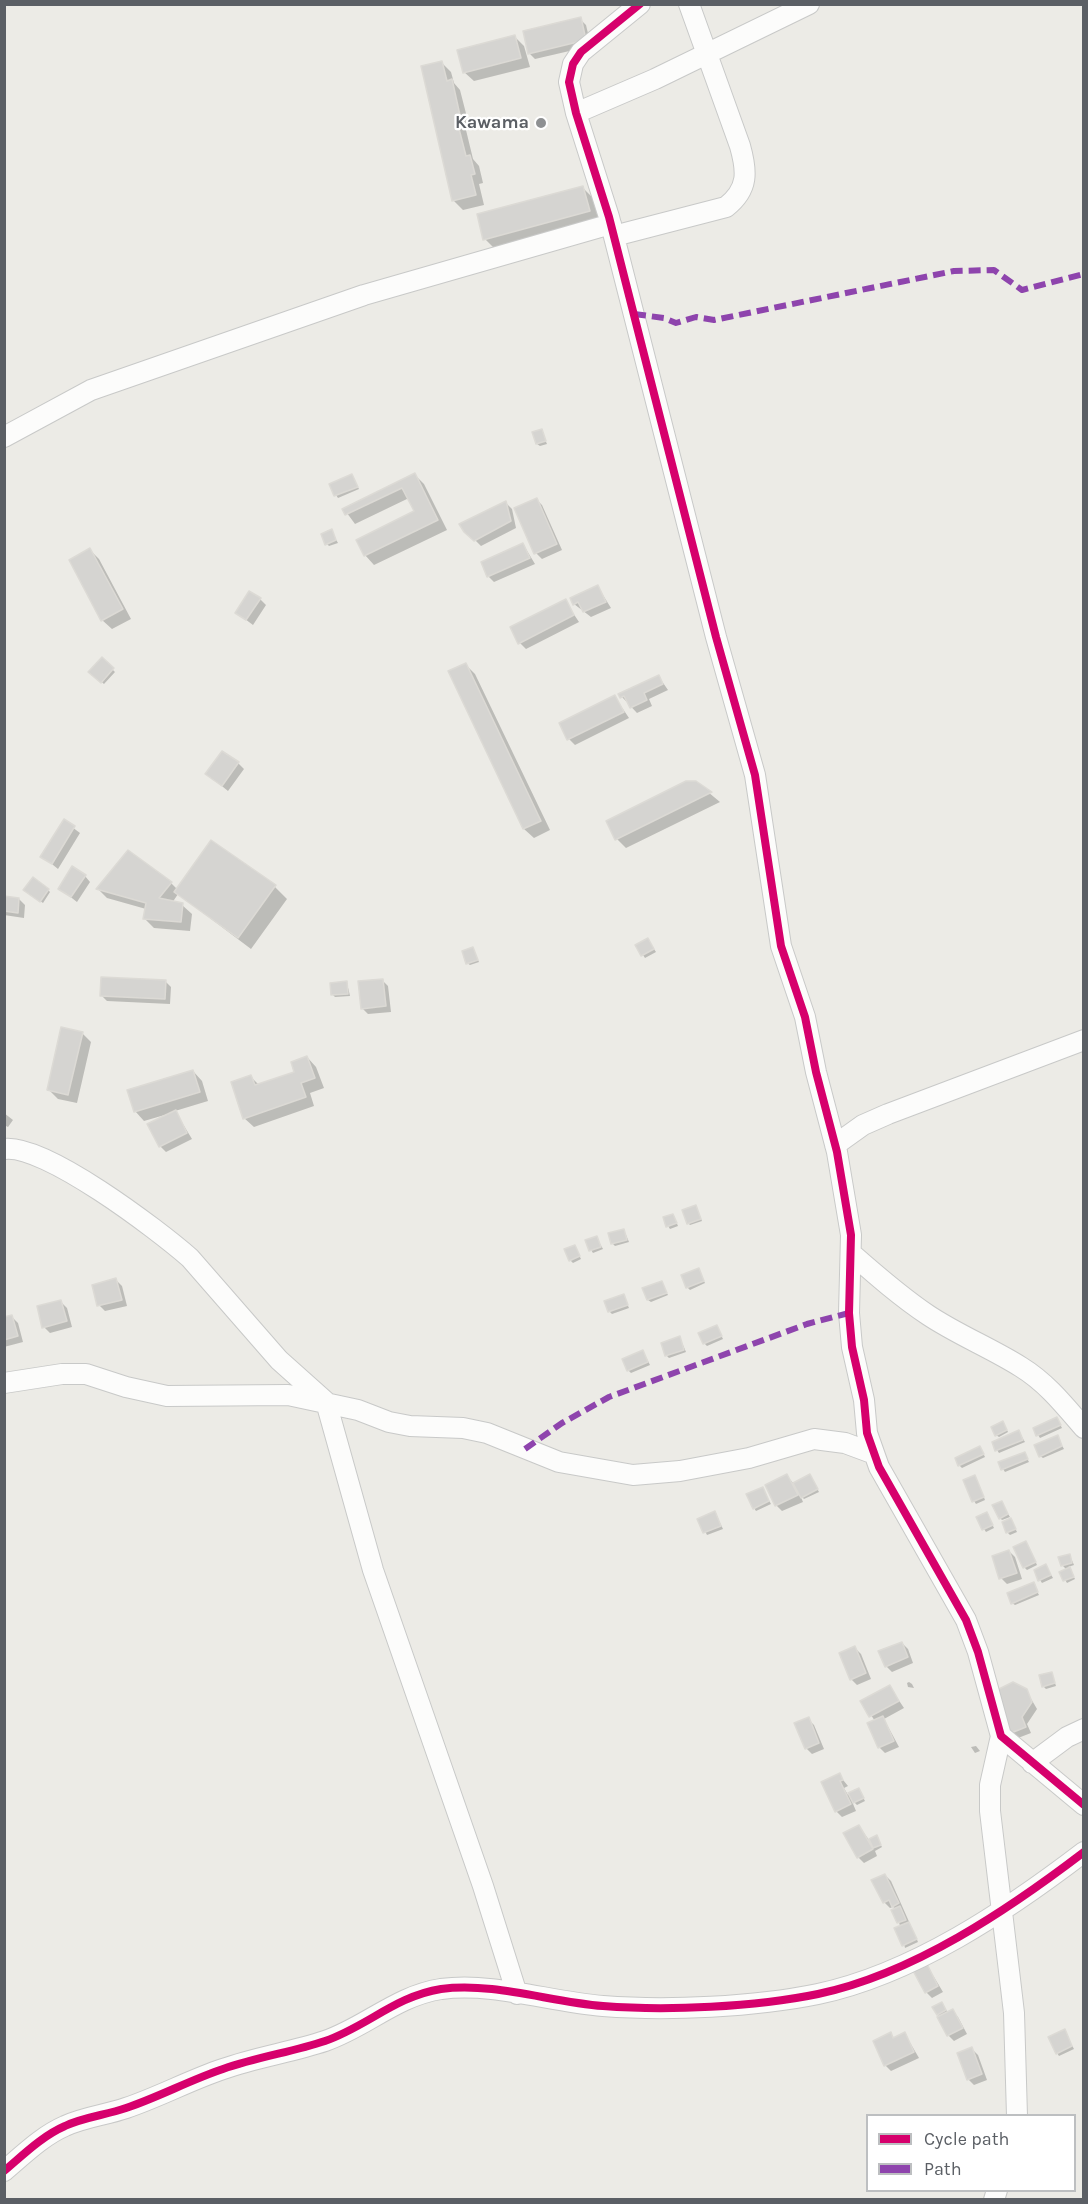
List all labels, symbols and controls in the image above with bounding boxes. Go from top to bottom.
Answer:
place label: Kawama [455,112,529,134]
marker: Kawama [534,116,548,130]
legend [866,2114,1076,2192]
text: Cycle path [924,2128,1009,2150]
text: Path [924,2158,962,2180]

